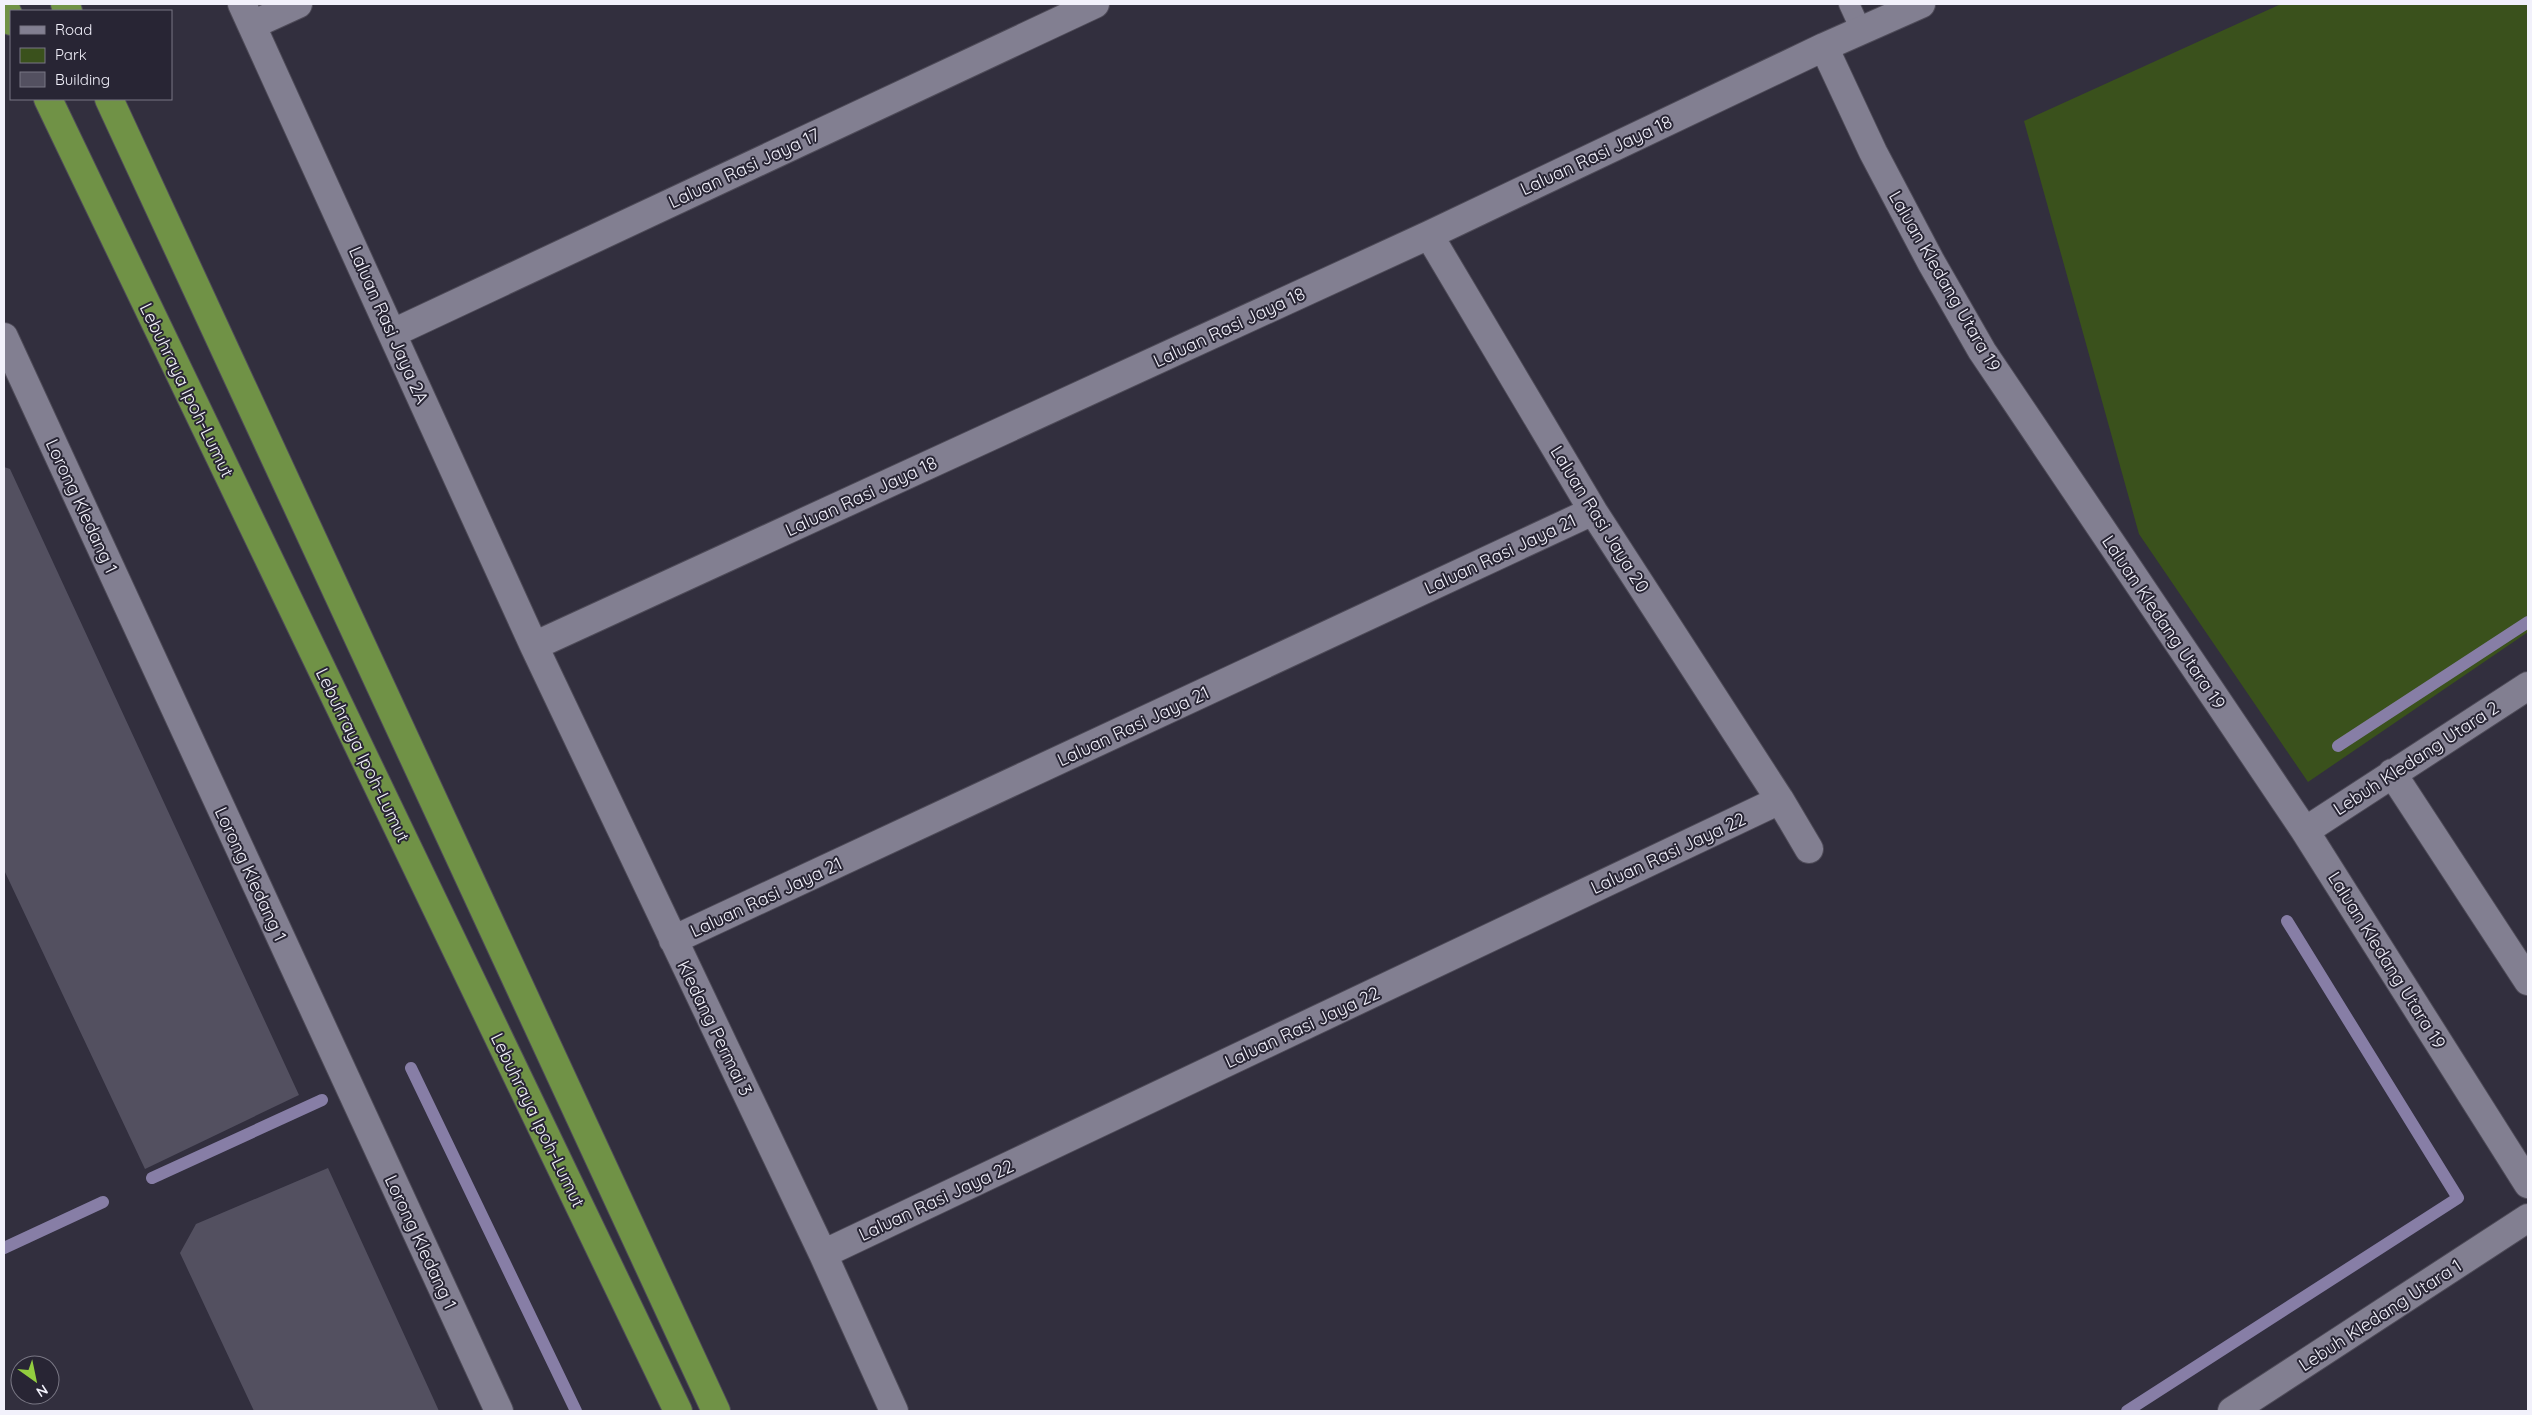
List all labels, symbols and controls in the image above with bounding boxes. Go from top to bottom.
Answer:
legend [10,10,172,100]
text: Road [55,20,92,39]
text: Park [55,45,87,64]
text: Building [55,70,110,89]
street label: Laluan Rasi Jaya 18 [1516,110,1676,200]
street label: Laluan Rasi Jaya 17 [665,123,823,213]
street label: Laluan Kledang Utara 19 [1884,187,2006,375]
street label: Laluan Rasi Jaya 2A [344,243,434,408]
street label: Laluan Rasi Jaya 18 [1149,282,1309,372]
street label: Lebuhraya Ipoh-Lumut [135,299,239,481]
street label: Lorong Kledang 1 [41,435,123,577]
street label: Laluan Rasi Jaya 20 [1545,441,1655,597]
street label: Laluan Rasi Jaya 18 [781,451,941,541]
street label: Laluan Rasi Jaya 21 [1420,509,1580,599]
street label: Laluan Kledang Utara 19 [2097,531,2231,713]
street label: Lebuhraya Ipoh-Lumut [311,664,415,846]
street label: Laluan Rasi Jaya 21 [1053,681,1213,771]
street label: Lebuh Kledang Utara 2 [2329,696,2503,820]
street label: Lorong Kledang 1 [210,803,292,945]
street label: Laluan Rasi Jaya 22 [1587,807,1749,899]
street label: Laluan Rasi Jaya 21 [686,852,846,942]
street label: Laluan Kledang Utara 19 [2323,867,2451,1053]
street label: Kledang Permai 3 [672,957,758,1099]
street label: Laluan Rasi Jaya 22 [1221,981,1383,1073]
street label: Lebuhraya Ipoh-Lumut [486,1029,590,1211]
street label: Laluan Rasi Jaya 22 [855,1154,1017,1246]
street label: Lorong Kledang 1 [380,1171,462,1313]
street label: Lebuh Kledang Utara 1 [2294,1254,2466,1376]
north arrow [10,1355,60,1405]
text: N [33,1381,51,1401]

